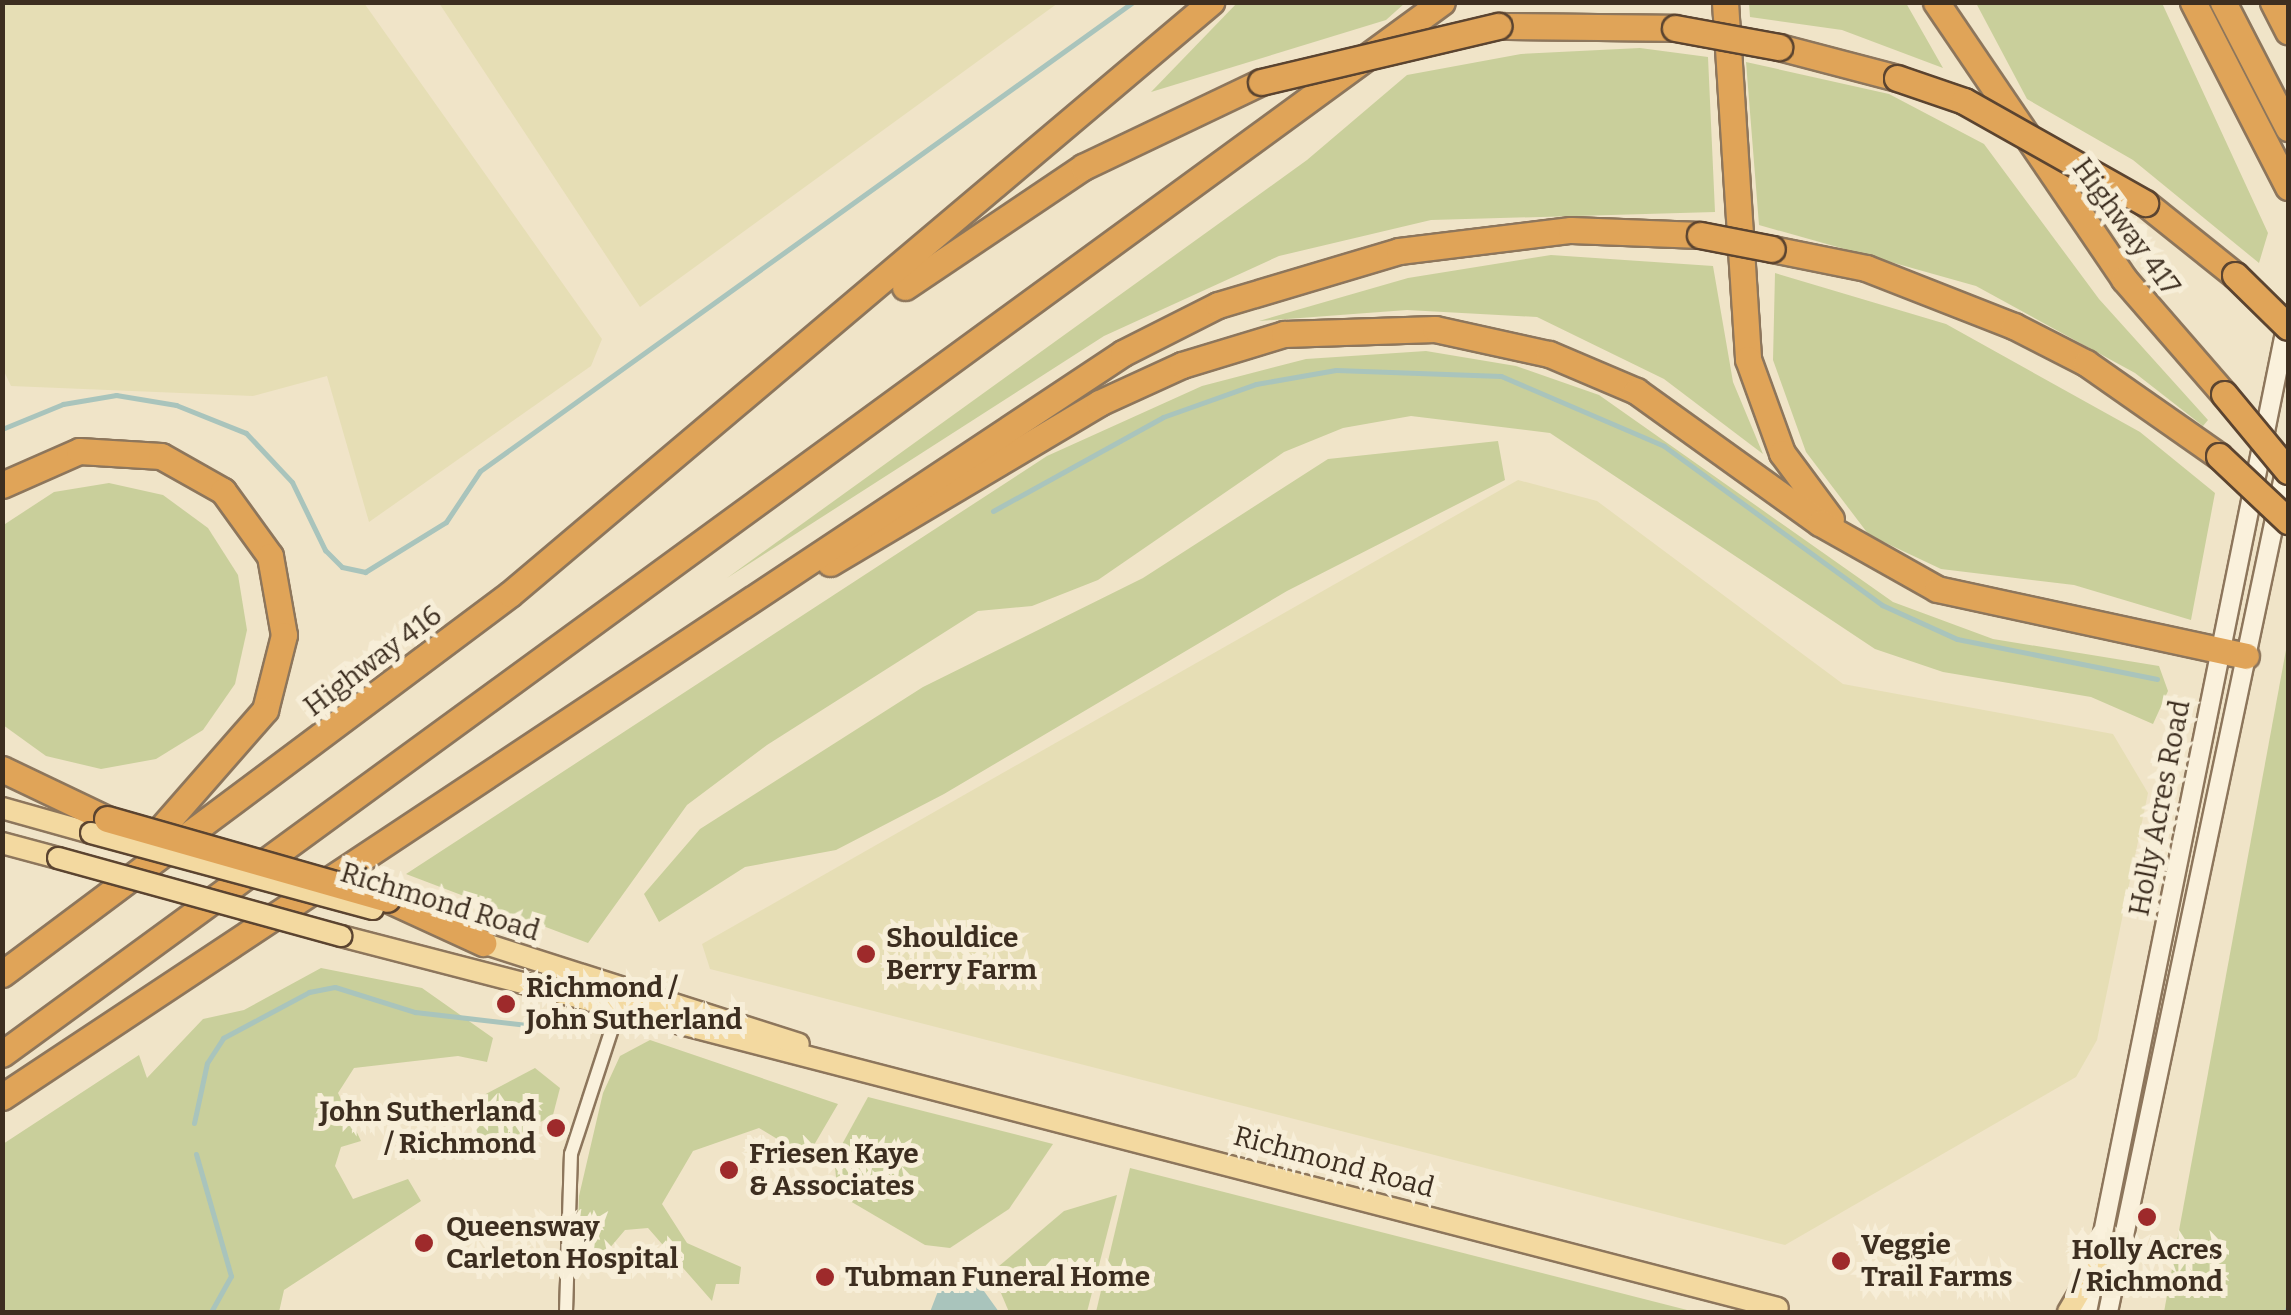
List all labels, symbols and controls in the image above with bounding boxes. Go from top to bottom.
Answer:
street label: Highway 417 [2065,152,2187,302]
street label: Highway 416 [298,598,448,724]
street label: Holly Acres Road [2123,697,2197,919]
street label: Richmond Road [336,856,544,948]
place label: Shouldice Berry Farm [886,921,1037,987]
marker: Shouldice Berry Farm [855,943,877,965]
place label: Richmond / John Sutherland [526,971,742,1037]
marker: Richmond / John Sutherland [495,993,517,1015]
place label: John Sutherland / Richmond [320,1095,536,1161]
marker: John Sutherland / Richmond [545,1117,567,1139]
street label: Richmond Road [1230,1119,1438,1205]
place label: Friesen Kaye & Associates [749,1137,919,1203]
marker: Friesen Kaye & Associates [718,1159,740,1181]
marker: Holly Acres / Richmond [2136,1206,2158,1228]
place label: Queensway Carleton Hospital [446,1210,678,1276]
place label: Veggie Trail Farms [1861,1228,2013,1294]
marker: Queensway Carleton Hospital [411,1230,437,1256]
place label: Holly Acres / Richmond [2071,1233,2223,1299]
marker: Veggie Trail Farms [1830,1250,1852,1272]
place label: Tubman Funeral Home [845,1260,1150,1294]
marker: Tubman Funeral Home [814,1266,836,1288]

